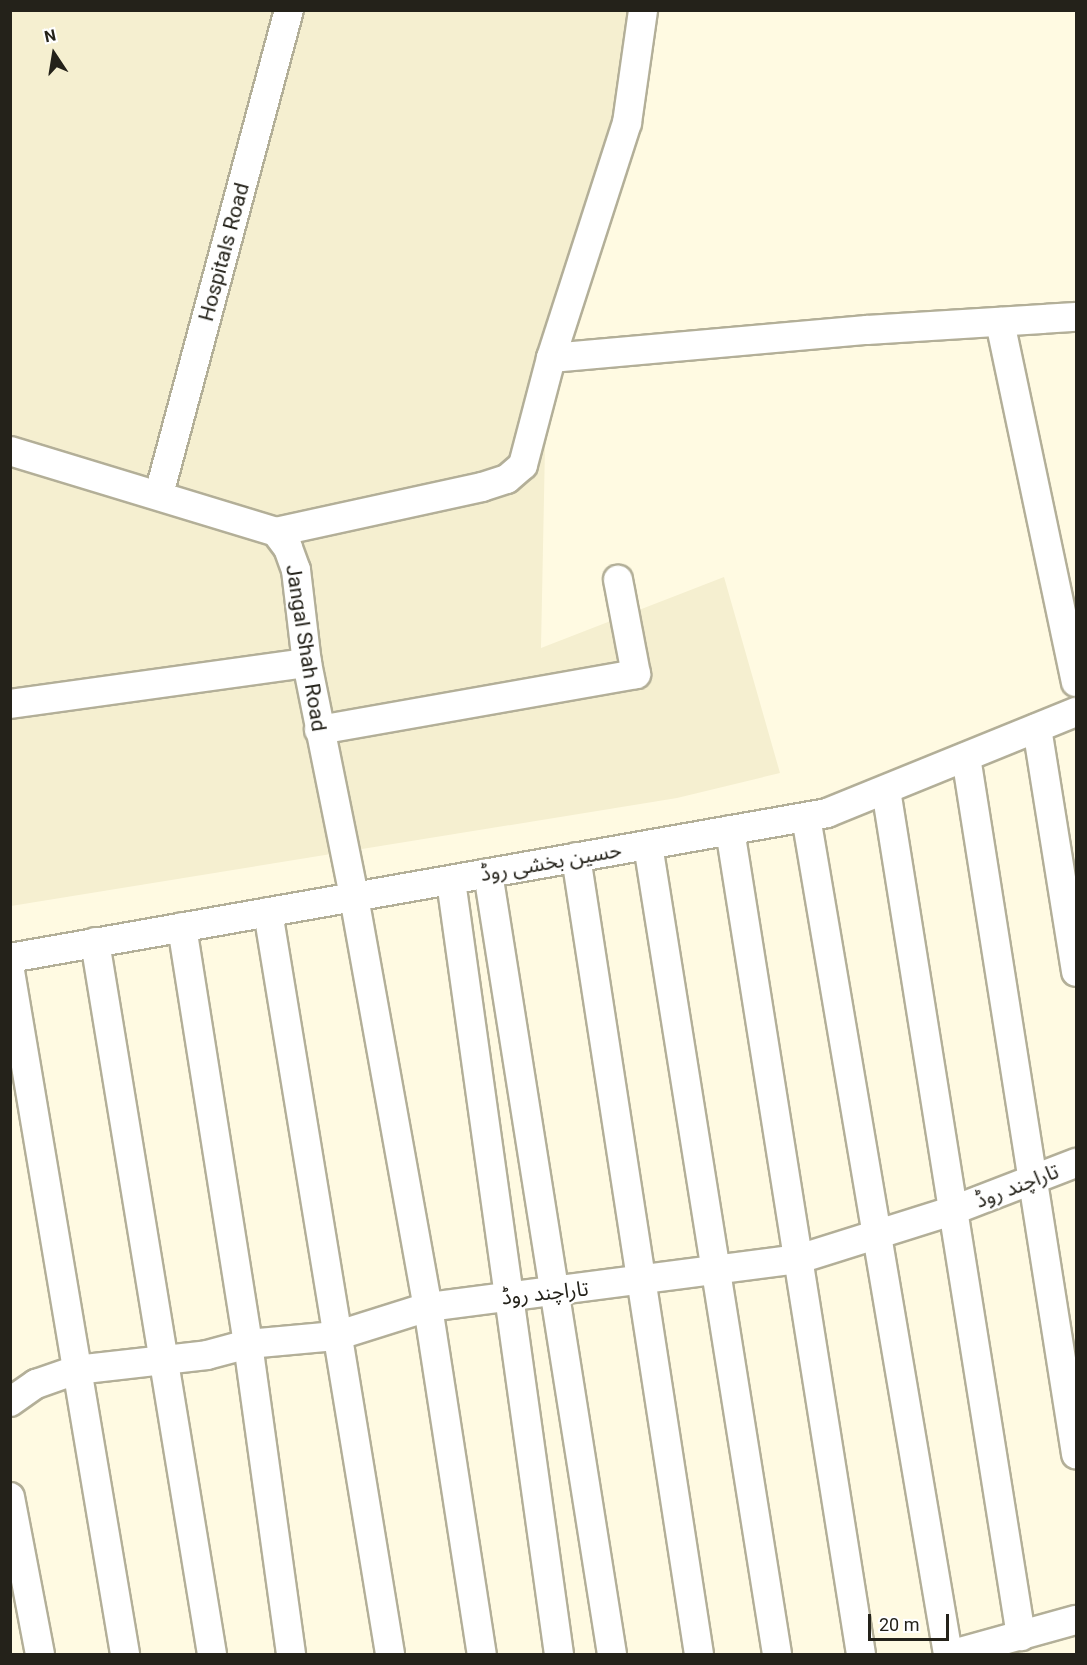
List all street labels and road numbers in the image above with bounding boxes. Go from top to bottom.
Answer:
street label: Hospitals Road [193,180,255,324]
street label: Jangal Shah Road [280,563,332,733]
street label: حسین بخشی روڈ [478,837,624,887]
street label: تاراچند روڈ [972,1159,1062,1213]
street label: تاراچند روڈ [500,1276,590,1310]

